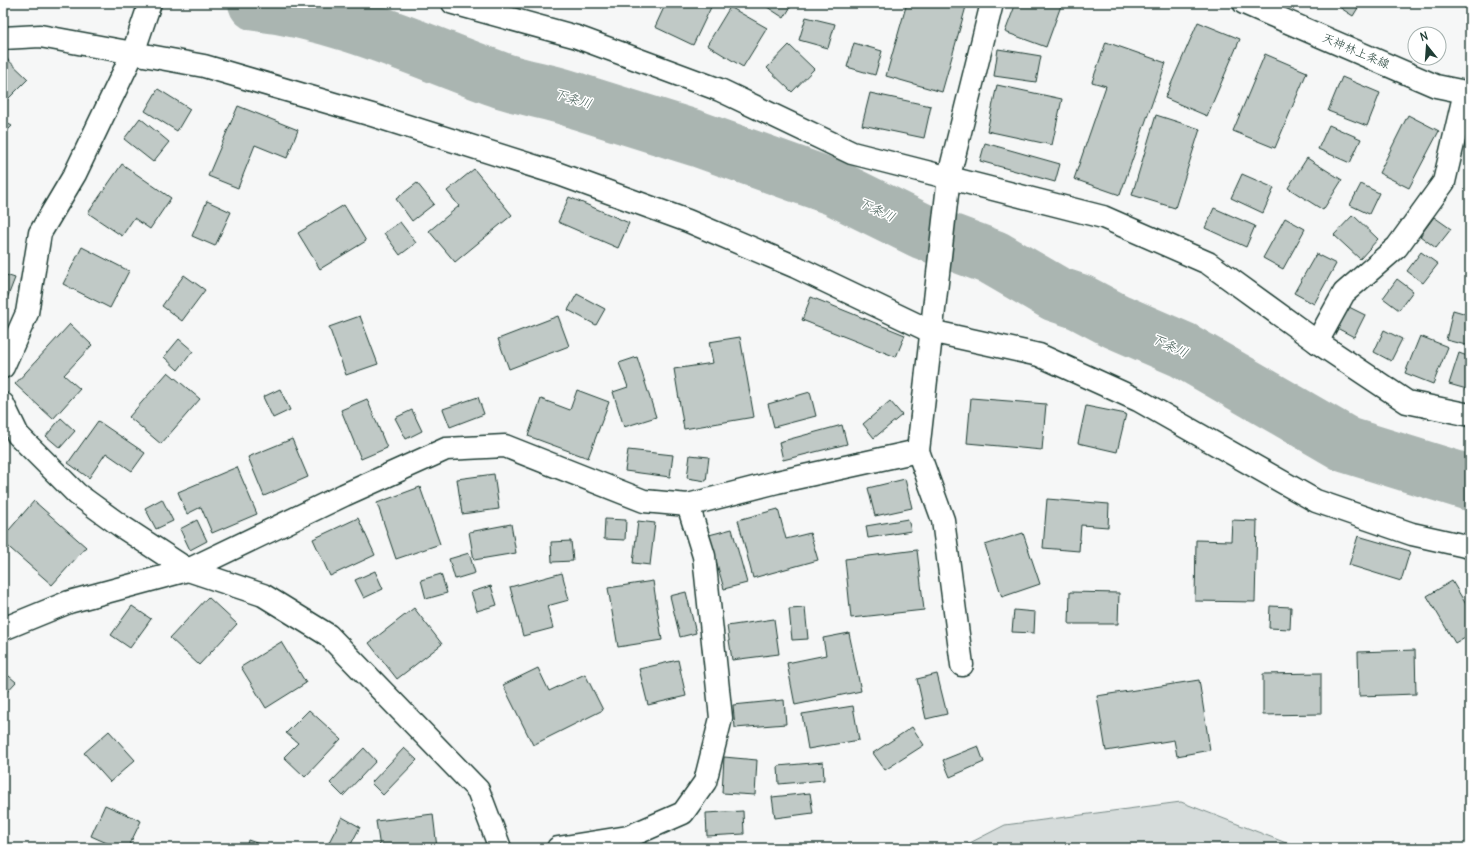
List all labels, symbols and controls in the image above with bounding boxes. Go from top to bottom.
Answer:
north arrow [1407,26,1447,66]
text: N [1418,29,1430,44]
street label: 天神林上条線 [1320,30,1392,72]
water label: 下条川 [552,85,594,112]
water label: 下条川 [856,193,898,226]
water label: 下条川 [1149,330,1191,361]

